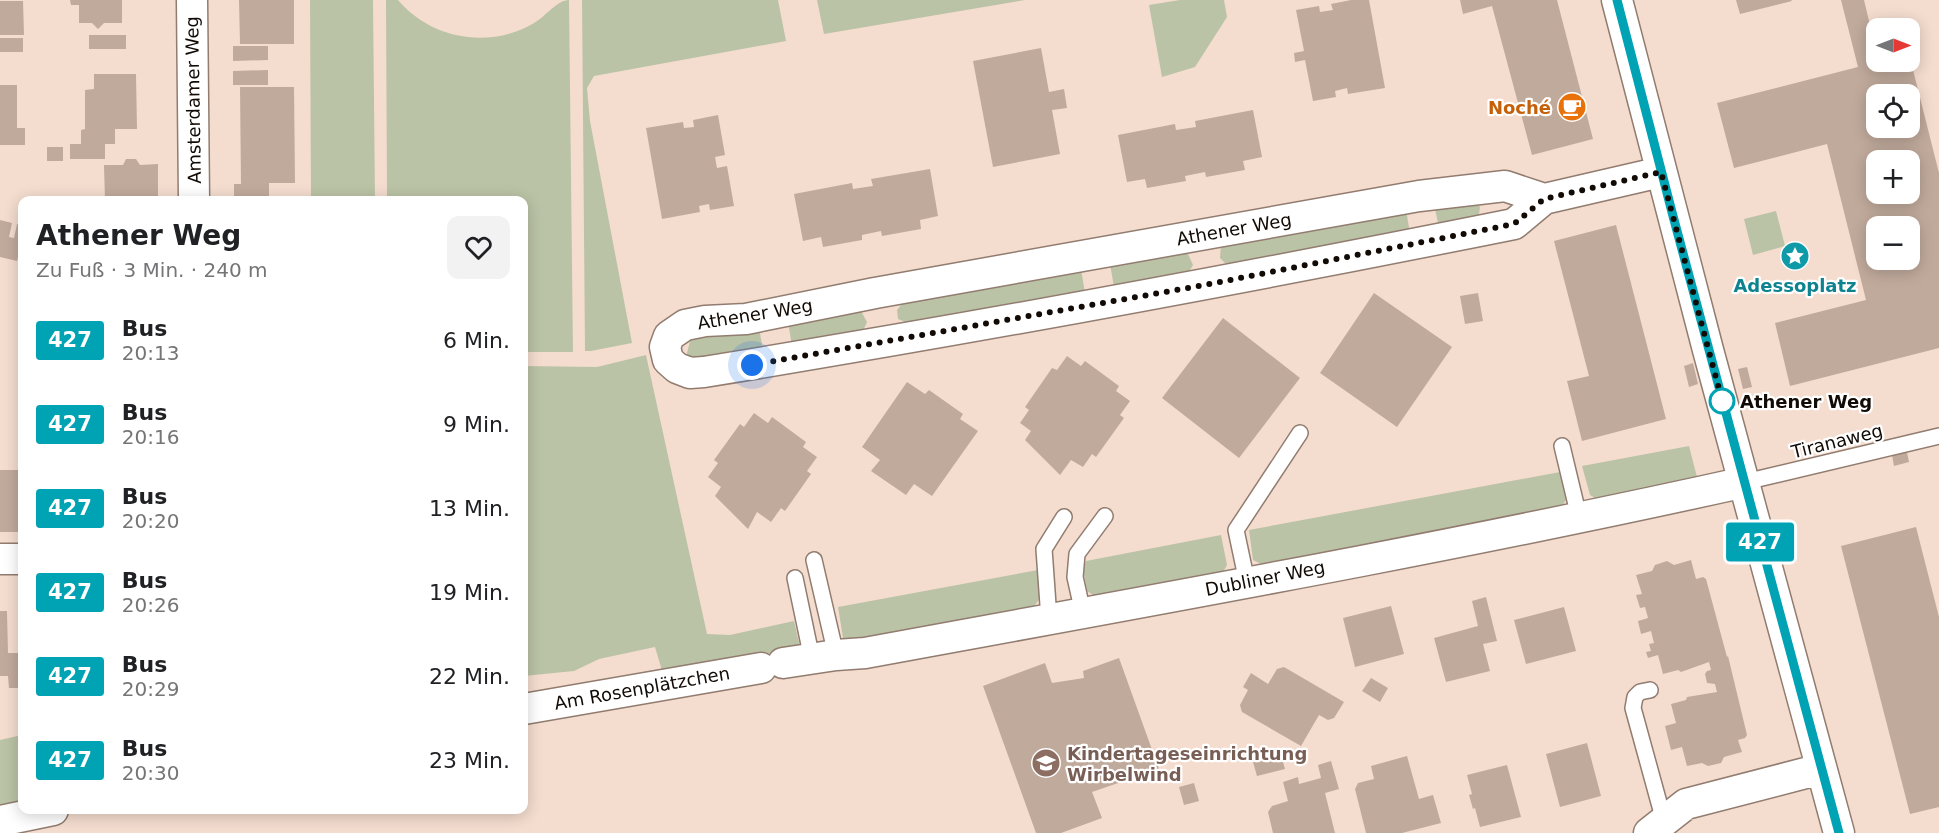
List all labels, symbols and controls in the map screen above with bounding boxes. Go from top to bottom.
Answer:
street label: Amsterdamer Weg [181,16,205,184]
north arrow [1866,18,1920,72]
map controls [1866,18,1920,270]
button: locate [1866,84,1920,138]
cafe icon: Noché [1556,91,1588,123]
place label: Noché [1488,97,1551,118]
button: + [1866,150,1920,204]
street label: Athener Weg [1175,209,1293,249]
button: heart [447,216,510,279]
button: − [1866,216,1920,270]
text: Athener Weg [36,219,241,252]
place icon: Adessoplatz [1779,240,1811,272]
text: Zu Fuß · 3 Min. · 240 m [36,258,268,282]
place label: Adessoplatz [1733,275,1857,296]
street label: Athener Weg [696,295,814,333]
text: Bus [122,316,167,341]
text: 427 [48,328,92,352]
text: 6 Min. [443,328,510,353]
text: 20:13 [122,341,179,365]
your location [737,350,767,380]
marker: Athener Weg [1709,388,1735,414]
place label: Athener Weg [1740,391,1872,412]
text: Bus [122,400,167,425]
text: 427 [48,412,92,436]
text: 9 Min. [443,412,510,437]
street label: Tiranaweg [1788,419,1885,463]
text: 20:16 [122,425,179,449]
text: Bus [122,484,167,509]
text: 427 [48,496,92,520]
text: 13 Min. [429,496,510,521]
text: 20:20 [122,509,179,533]
line badge: 427 [1726,522,1794,562]
text: 427 [1738,530,1782,554]
street label: Dubliner Weg [1203,556,1327,600]
text: Bus [122,568,167,593]
text: 427 [48,580,92,604]
text: 19 Min. [429,580,510,605]
text: 20:26 [122,593,179,617]
text: Bus [122,652,167,677]
street label: Am Rosenplätzchen [553,662,731,714]
text: 427 [48,664,92,688]
text: 22 Min. [429,664,510,689]
text: 20:29 [122,677,179,701]
text: Bus [122,736,167,761]
place label: Kindertageseinrichtung Wirbelwind [1067,743,1307,785]
school or university icon: Kindertageseinrichtung Wirbelwind [1030,747,1062,779]
text: 427 [48,748,92,772]
text: 23 Min. [429,748,510,773]
text: 20:30 [122,761,179,785]

